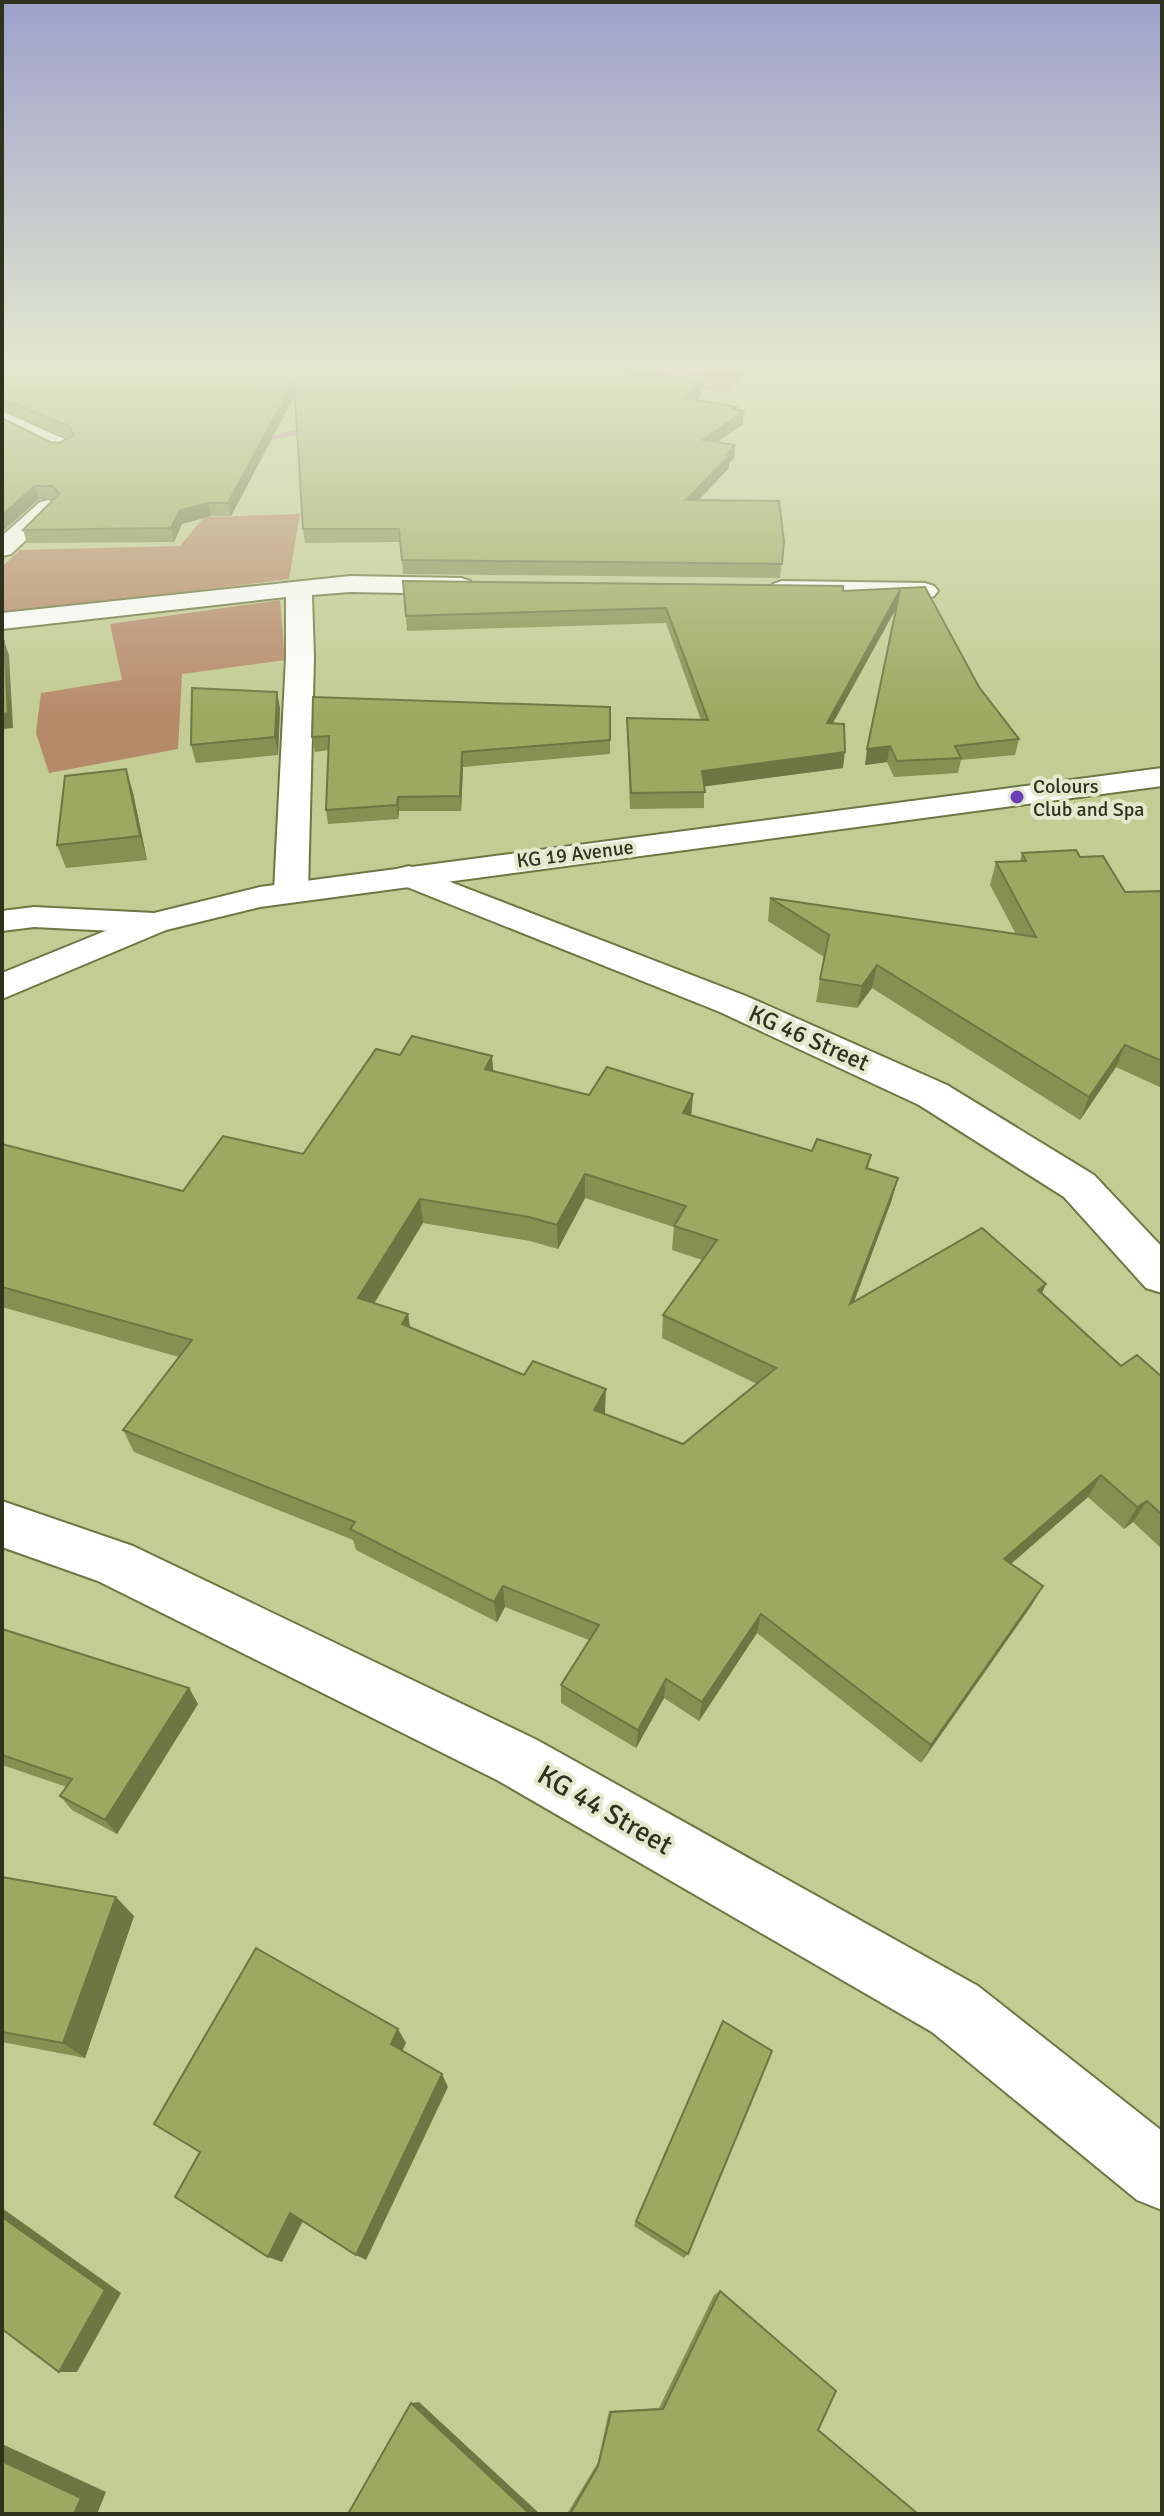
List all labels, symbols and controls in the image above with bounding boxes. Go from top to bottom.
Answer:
place label: Colours Club and Spa [1033,774,1145,822]
marker: Colours Club and Spa [1008,788,1026,806]
street label: KG 19 Avenue [515,834,635,874]
street label: KG 46 Street [744,998,874,1078]
street label: KG 44 Street [532,1758,679,1862]

